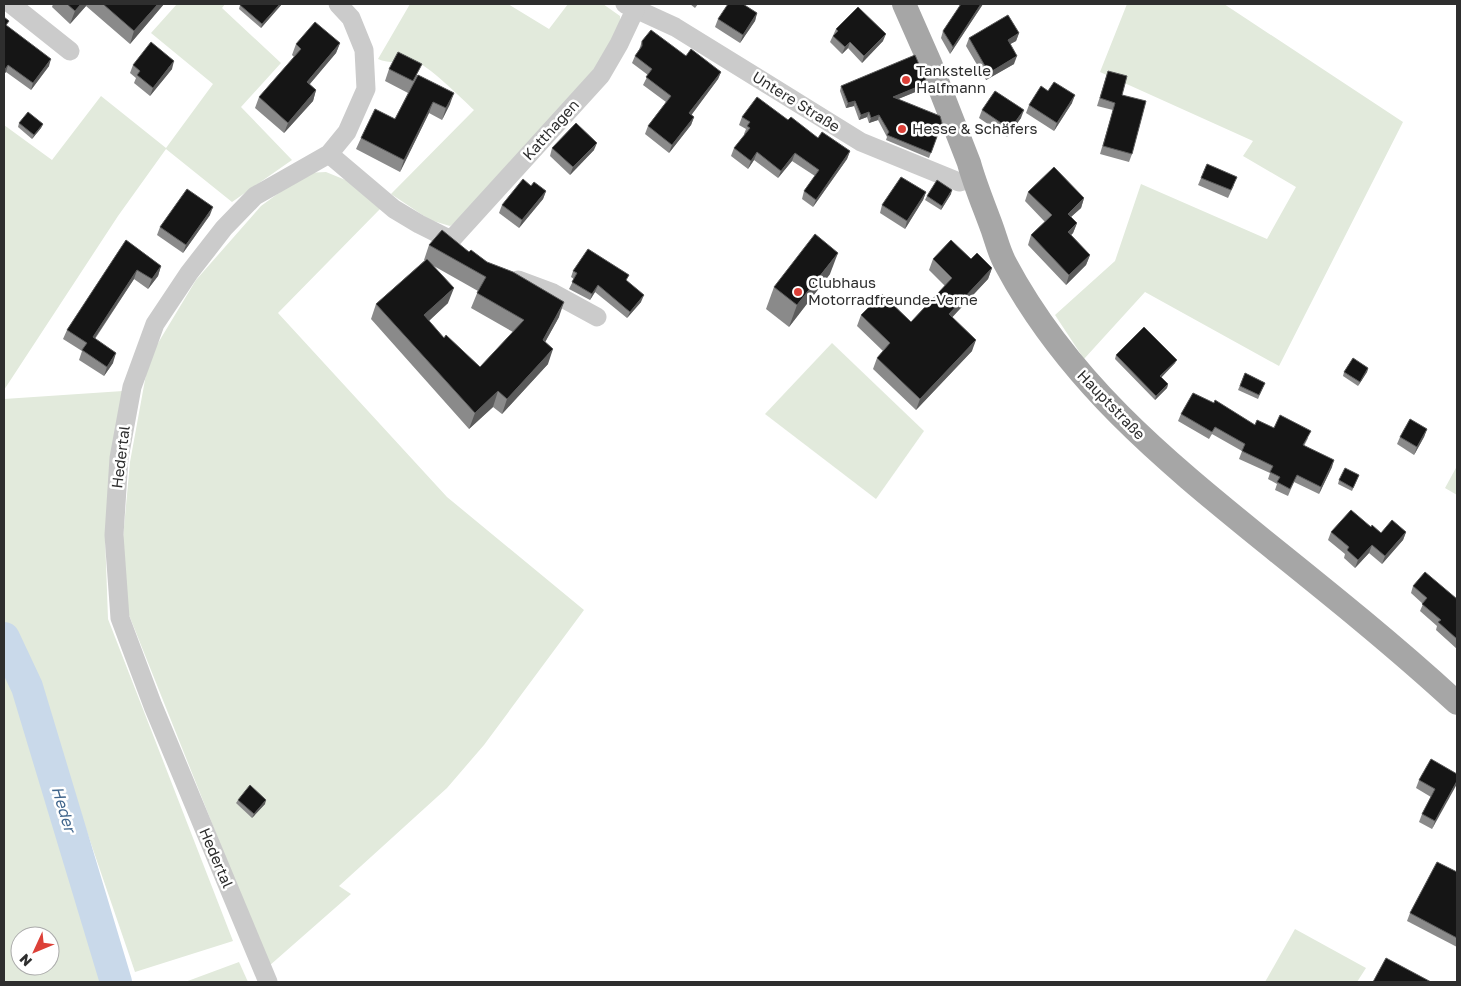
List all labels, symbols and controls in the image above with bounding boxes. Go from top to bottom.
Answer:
place label: Tankstelle Halfmann [916,61,991,96]
street label: Untere Straße [749,67,844,135]
marker: Tankstelle Halfmann [900,74,912,86]
street label: Katthagen [518,95,582,163]
place label: Hesse & Schäfers [912,119,1038,137]
marker: Hesse & Schäfers [896,123,908,135]
place label: Clubhaus Motorradfreunde-Verne [808,273,978,308]
marker: Clubhaus Motorradfreunde-Verne [792,286,804,298]
street label: Hauptstraße [1074,366,1150,443]
street label: Hedertal [107,424,133,489]
water label: Heder [48,784,81,837]
street label: Hedertal [196,825,238,891]
north arrow [10,926,60,976]
text: N [15,951,35,970]

